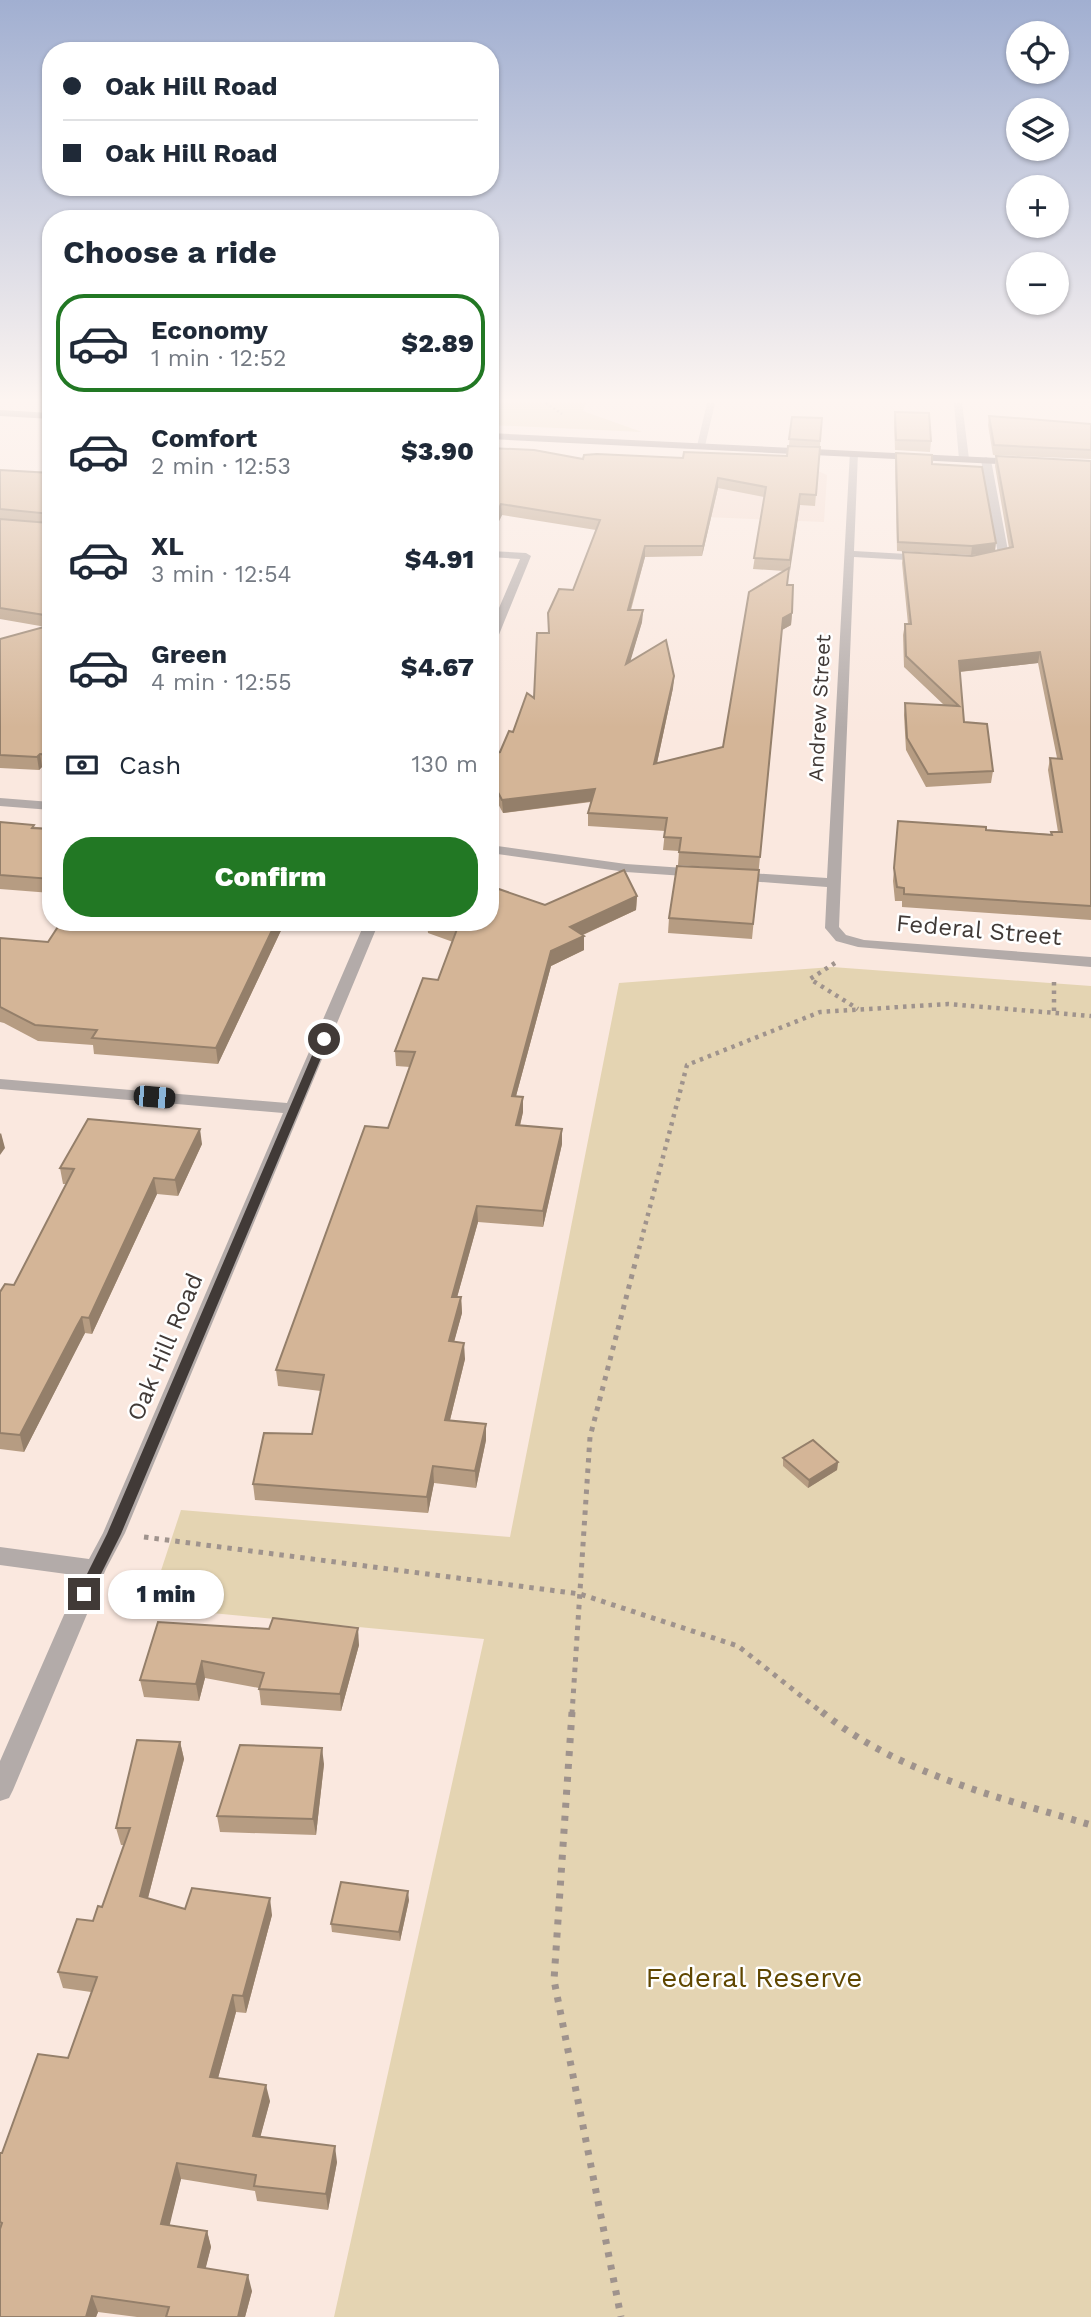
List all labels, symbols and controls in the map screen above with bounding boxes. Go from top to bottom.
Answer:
map controls [1006,21,1069,315]
button: locate [1006,21,1069,84]
text: Oak Hill Road [105,71,278,101]
button: layers [1006,98,1069,161]
text: Oak Hill Road [105,138,278,168]
button: + [1006,175,1069,238]
text: Choose a ride [63,233,277,271]
button: − [1006,252,1069,315]
icon: car [67,312,130,375]
text: Economy [151,315,268,345]
text: $2.89 [401,328,474,358]
text: 1 min · 12:52 [151,345,287,372]
icon: car [67,420,130,483]
text: Comfort [151,423,257,453]
text: $3.90 [401,436,474,466]
text: 2 min · 12:53 [151,453,291,480]
icon: car [67,528,130,591]
text: XL [151,531,184,561]
text: $4.91 [405,544,474,574]
text: 3 min · 12:54 [151,561,292,588]
street label: Andrew Street [803,633,835,782]
icon: car [67,636,130,699]
text: Green [151,639,227,669]
text: $4.67 [401,652,474,682]
text: 4 min · 12:55 [151,669,292,696]
icon: cash [63,746,101,784]
text: Cash [119,750,181,780]
text: 130 m [412,751,478,778]
button: Confirm [63,837,478,917]
street label: Federal Street [895,909,1063,951]
route start [308,1023,340,1055]
car [133,1085,176,1109]
street label: Oak Hill Road [121,1269,209,1425]
callout: 1 min [108,1570,224,1618]
route end [68,1578,100,1610]
text: 1 min [136,1581,196,1608]
park label: Federal Reserve [646,1961,862,1994]

